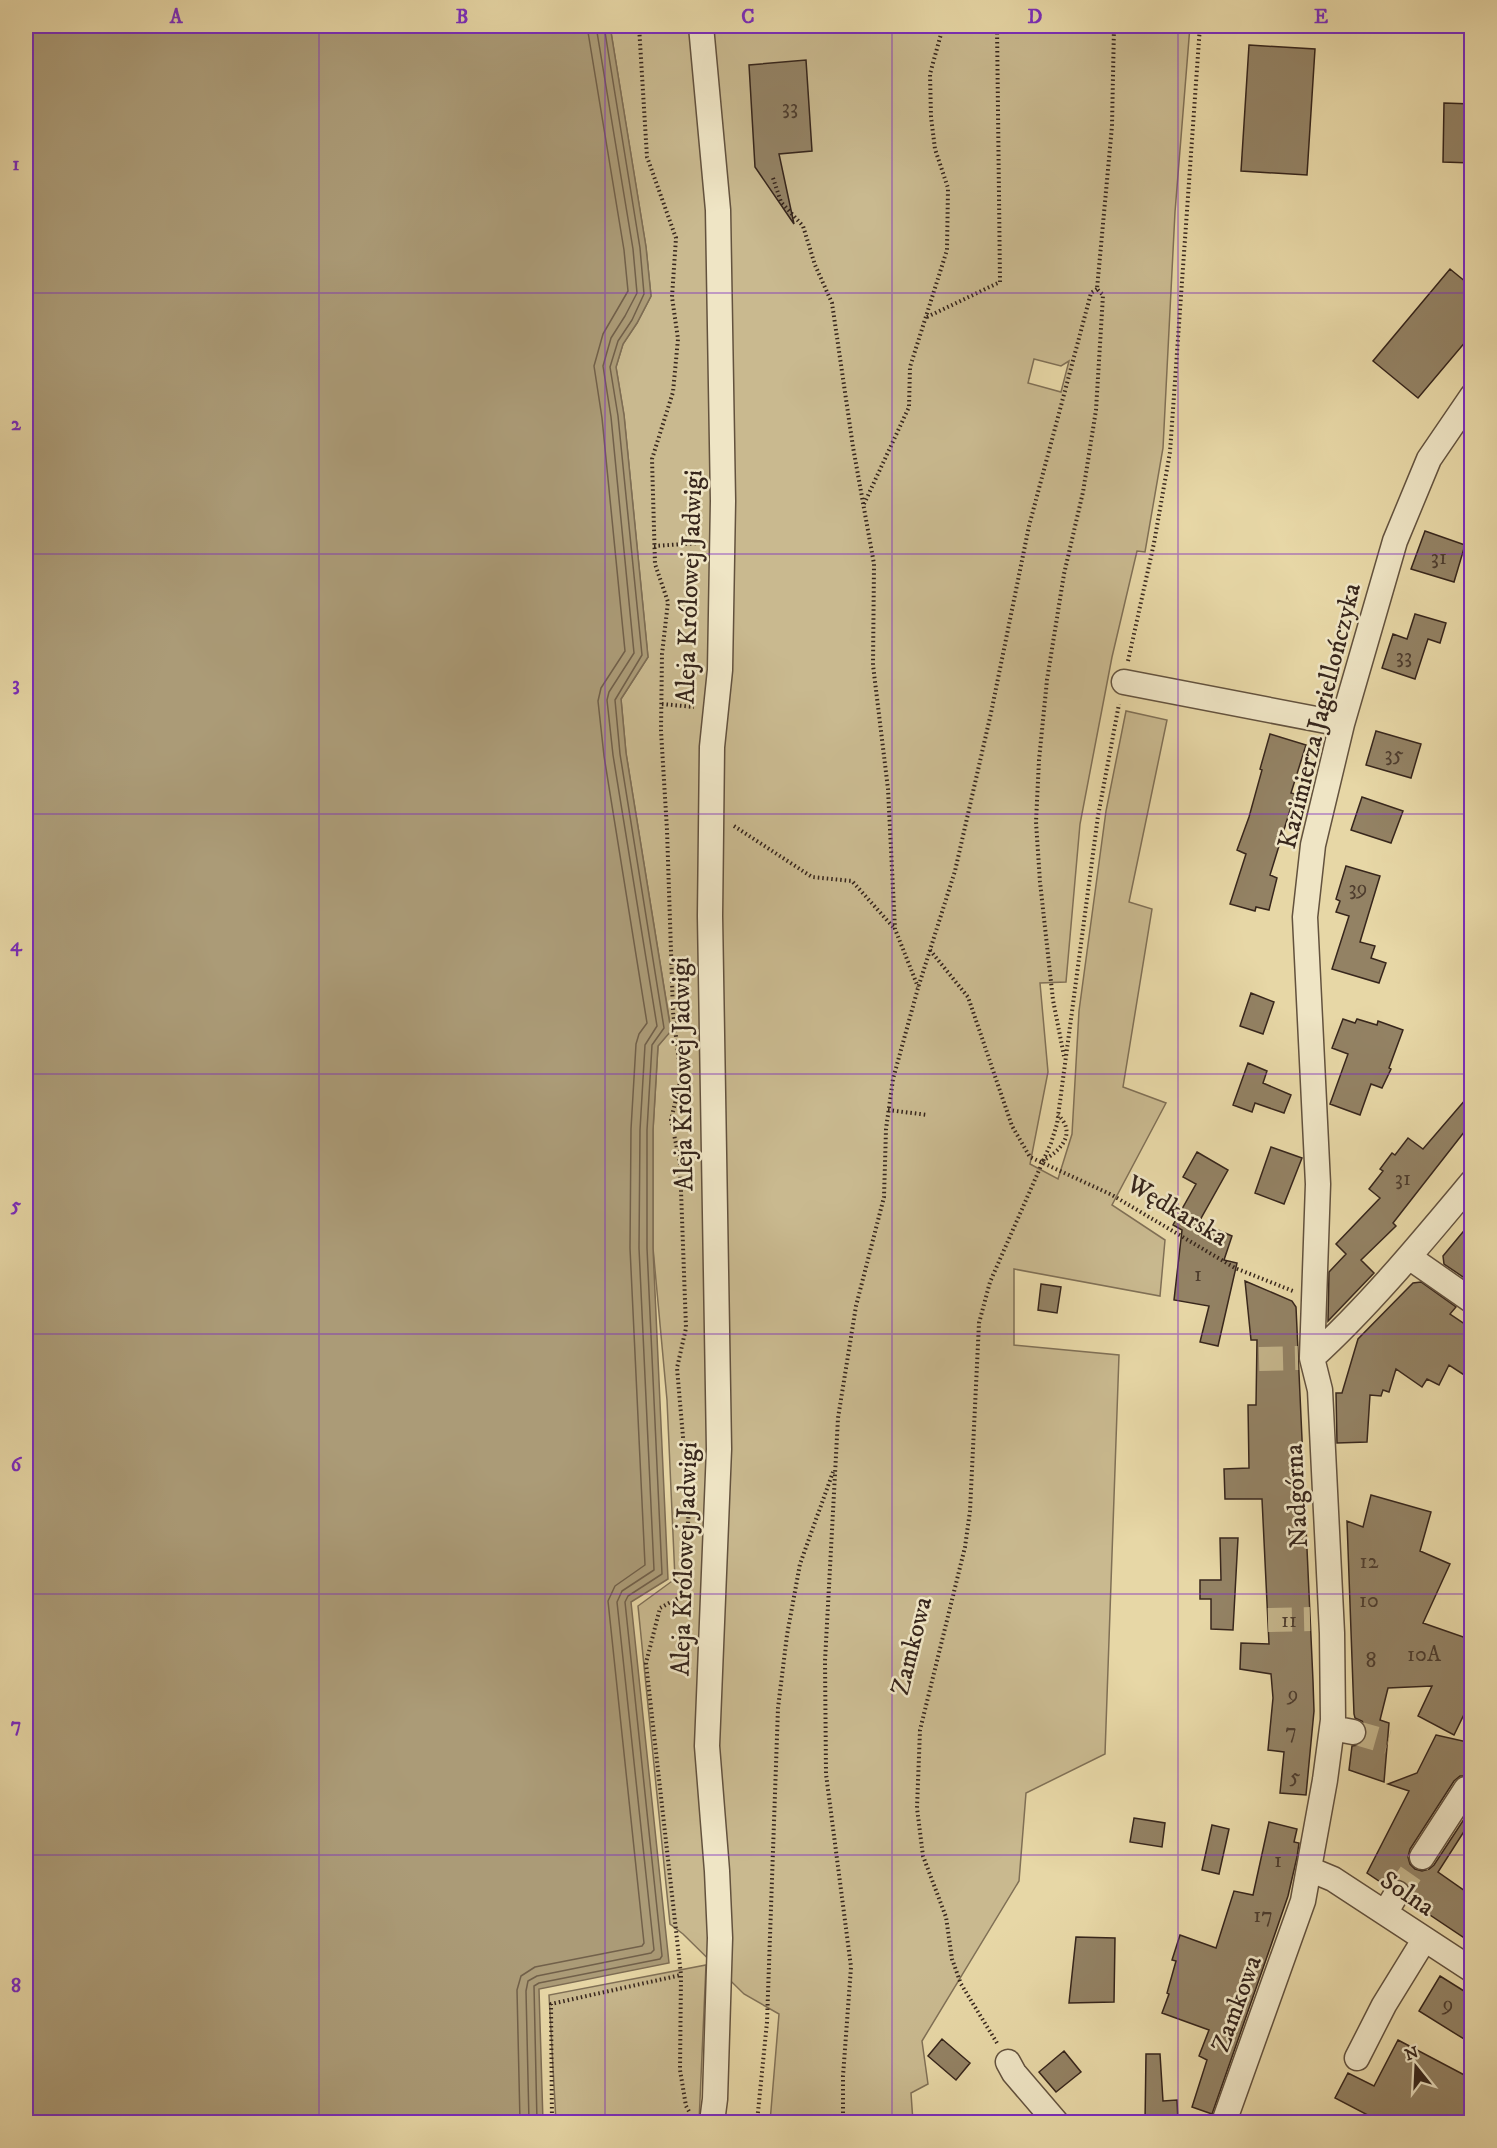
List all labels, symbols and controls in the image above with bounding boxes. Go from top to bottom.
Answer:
text: A [169,5,184,30]
text: B [456,5,468,30]
text: C [741,5,755,30]
text: D [1028,5,1043,30]
text: E [1314,5,1328,30]
house number: 33 [782,94,798,121]
text: 1 [12,152,20,177]
text: 2 [11,412,22,437]
street label: Aleja Królowej Jadwigi [669,469,711,705]
house number: 31 [1431,544,1447,571]
street label: Kazimierza Jagiellończyka [1271,580,1369,852]
house number: 33 [1396,643,1412,670]
text: 3 [12,672,20,697]
house number: 35 [1384,741,1404,768]
house number: 39 [1348,875,1368,902]
text: 4 [10,933,23,958]
street label: Aleja Królowej Jadwigi [664,957,702,1191]
house number: 31 [1395,1165,1411,1192]
street label: Wędkarska [1119,1167,1234,1254]
text: 5 [10,1193,21,1218]
house number: 1 [1194,1261,1202,1288]
street label: Aleja Królowej Jadwigi [664,1441,706,1677]
street label: Nadgórna [1278,1443,1316,1549]
text: 6 [11,1453,23,1478]
house number: 12 [1360,1548,1379,1575]
house number: 10 [1359,1587,1379,1614]
street label: Zamkowa [884,1593,940,1699]
house number: 11 [1281,1607,1297,1634]
house number: 10A [1407,1641,1442,1668]
house number: 8 [1365,1647,1377,1674]
house number: 9 [1287,1681,1298,1708]
text: 7 [11,1713,21,1738]
house number: 7 [1285,1718,1297,1745]
house number: 5 [1290,1763,1301,1790]
house number: 1 [1274,1847,1282,1874]
street label: Solna [1373,1864,1441,1924]
house number: 17 [1253,1902,1273,1929]
street label: Zamkowa [1204,1951,1270,2057]
text: 8 [11,1974,21,1999]
house number: 9 [1442,1991,1453,2018]
north arrow [1386,2037,1446,2097]
text: N [1402,2042,1421,2065]

